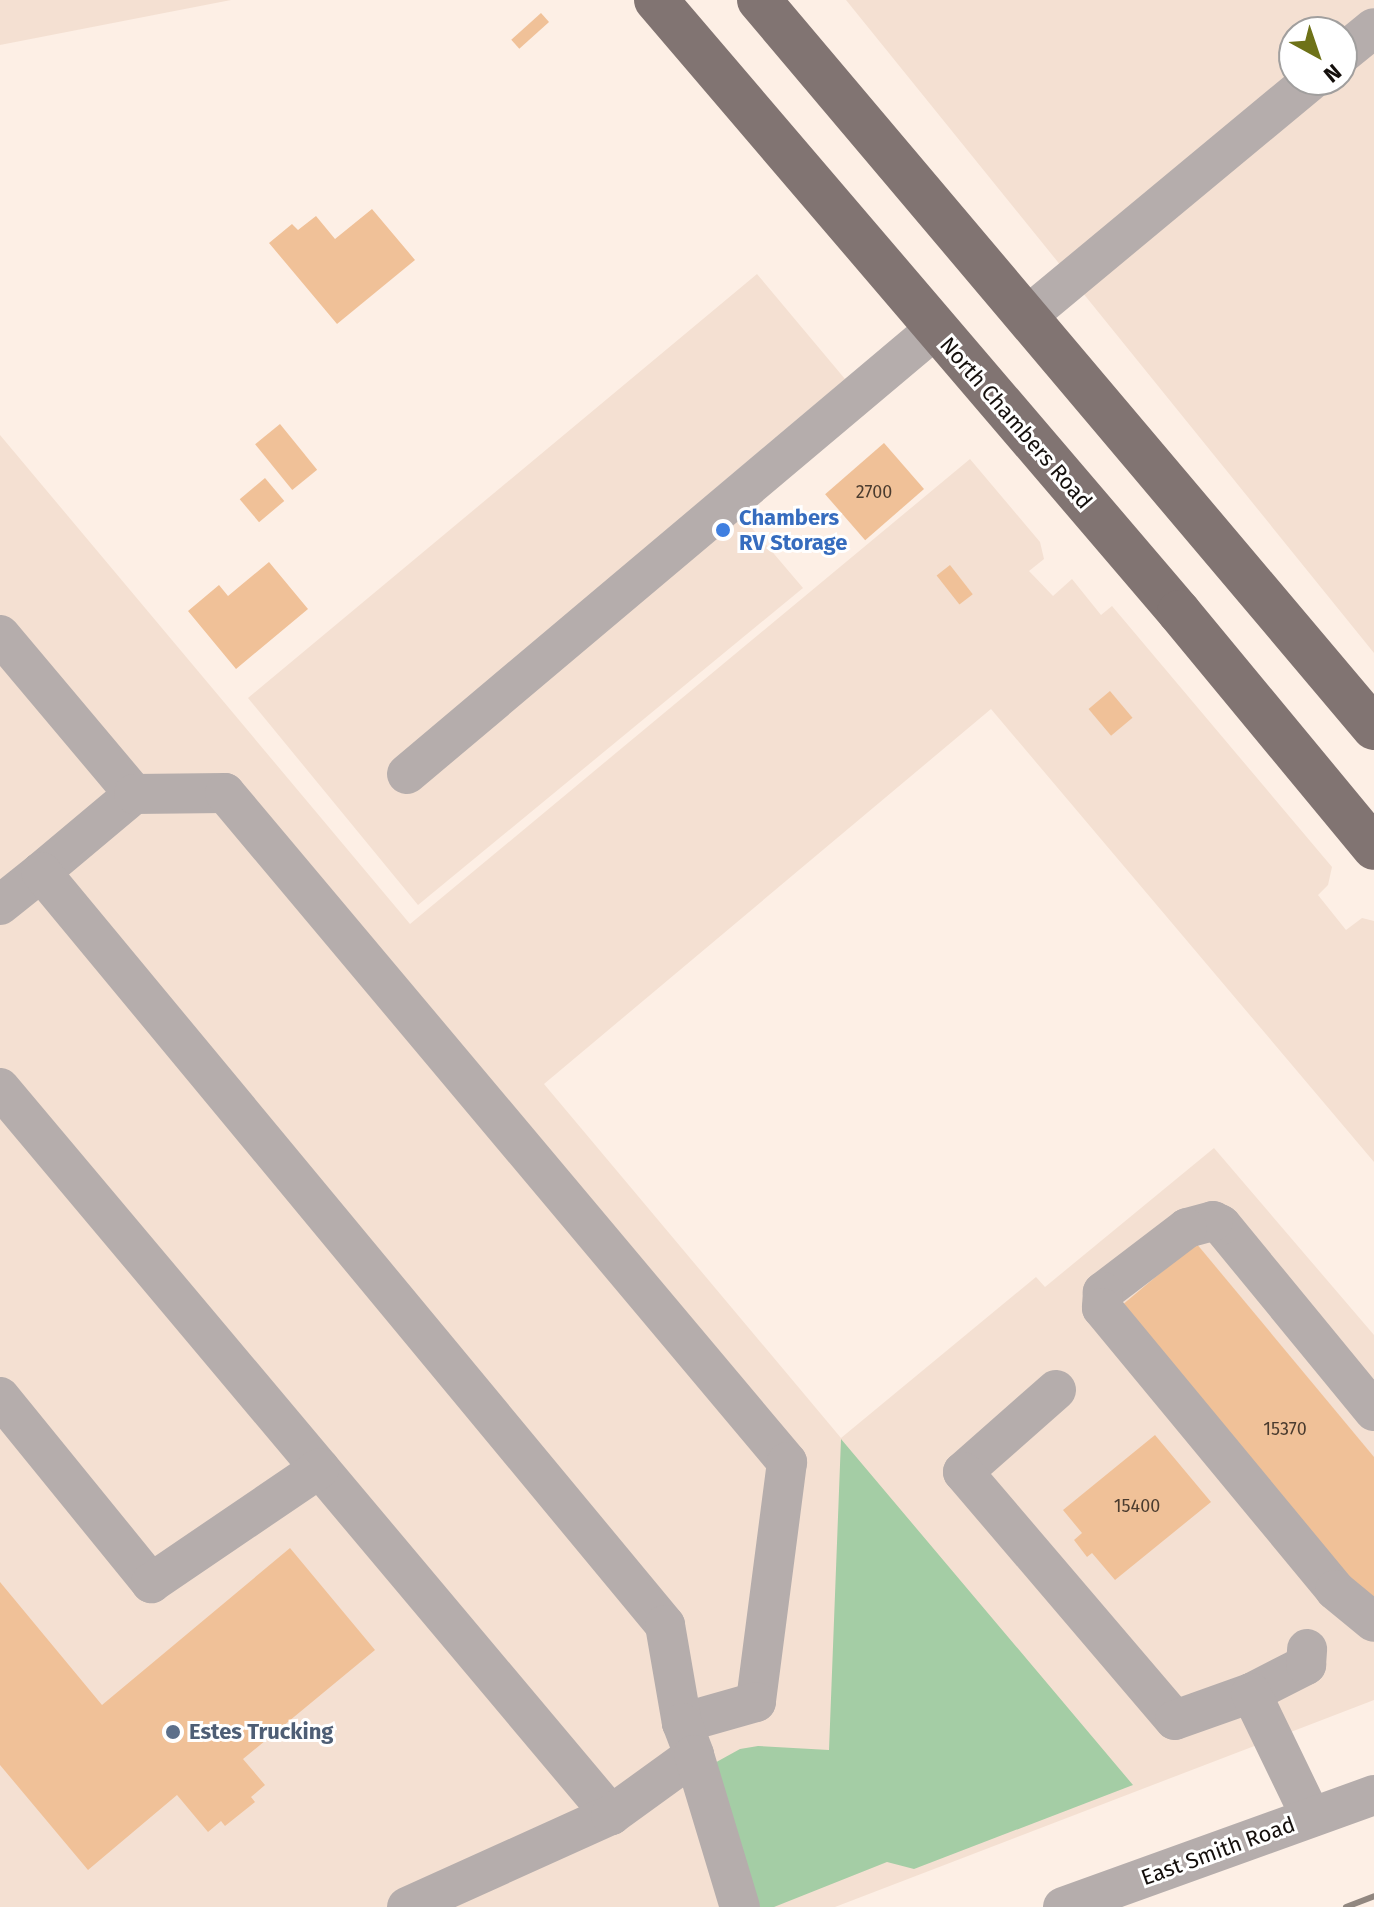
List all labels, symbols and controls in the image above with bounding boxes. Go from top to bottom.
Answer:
north arrow [1278,16,1358,96]
text: N [1318,58,1347,88]
street label: North Chambers Road [934,332,1098,514]
house number: 2700 [856,481,892,503]
place label: Chambers RV Storage [739,504,847,556]
marker: Chambers RV Storage [714,521,732,539]
house number: 15370 [1263,1418,1307,1440]
house number: 15400 [1114,1495,1160,1517]
place label: Estes Trucking [189,1719,333,1745]
marker: Estes Trucking [164,1723,182,1741]
street label: East Smith Road [1137,1811,1299,1891]

